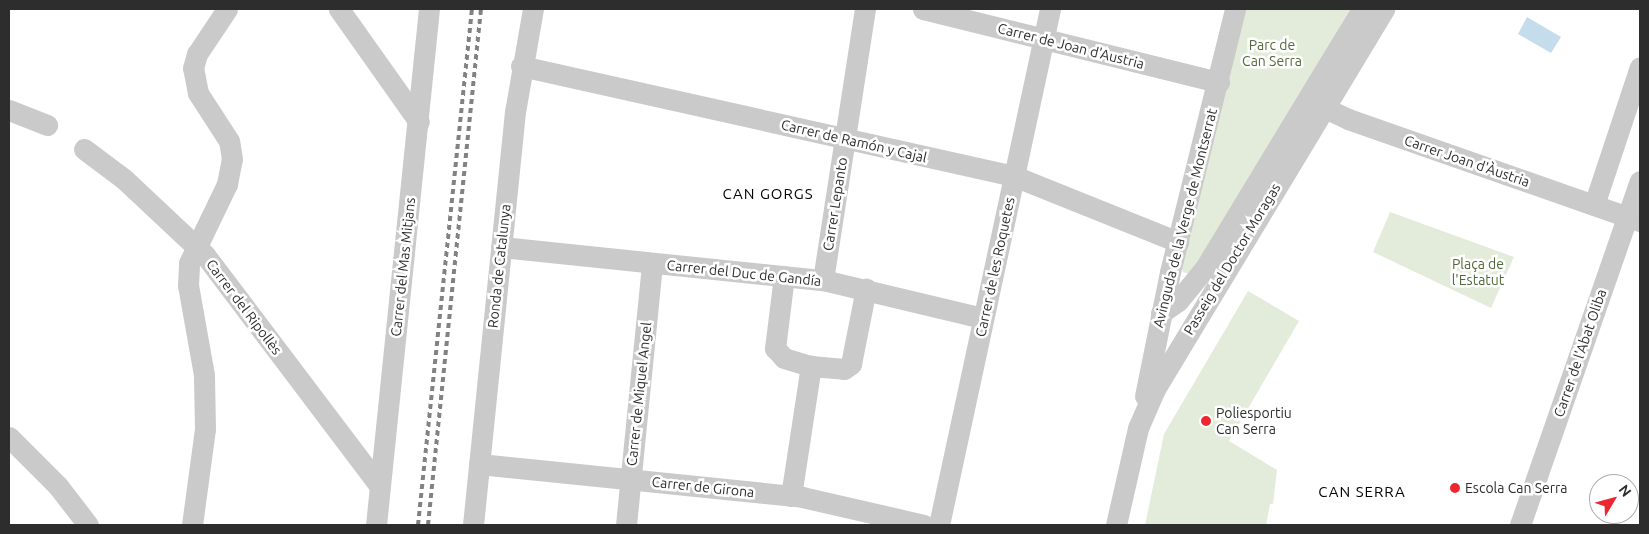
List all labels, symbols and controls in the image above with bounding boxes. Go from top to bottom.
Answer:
street label: Carrer de Joan d'Austria [996,20,1146,72]
park label: Parc de Can Serra [1242,37,1302,70]
street label: Avinguda de la Verge de Montserrat [1150,107,1220,329]
street label: Carrer de Ramón y Cajal [779,116,929,166]
street label: Carrer Joan d'Àustria [1402,132,1532,190]
street label: Carrer Lepanto [819,156,851,252]
street label: Passeig del Doctor Moragas [1180,180,1284,338]
district label: CAN GORGS [721,185,815,203]
street label: Carrer de les Roquetes [972,196,1018,338]
street label: Carrer del Mas Mitjans [387,197,419,337]
street label: Ronda de Catalunya [484,203,514,329]
street label: Carrer del Ripollès [203,256,285,358]
park label: Plaça de l'Estatut [1452,256,1504,288]
street label: Carrer del Duc de Gandía [666,257,822,289]
street label: Carrer de l'Abat Oliba [1550,287,1610,419]
street label: Carrer de Miquel Angel [623,321,655,467]
place label: Poliesportiu Can Serra [1216,405,1292,438]
marker: Poliesportiu Can Serra [1200,415,1212,427]
street label: Carrer de Girona [651,473,755,501]
north arrow [1589,474,1639,524]
place label: Escola Can Serra [1465,480,1568,496]
marker: Escola Can Serra [1449,482,1461,494]
text: N [1616,482,1635,500]
district label: CAN SERRA [1317,483,1407,501]

